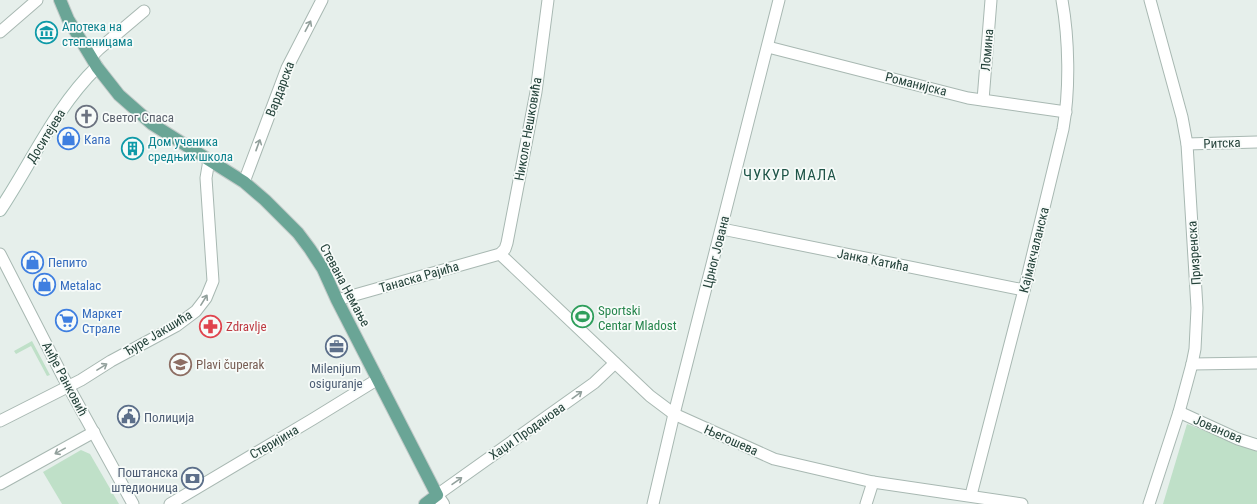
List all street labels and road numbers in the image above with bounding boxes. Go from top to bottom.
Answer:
street label: Ломина [978,28,996,72]
street label: Вардарска [263,59,297,119]
street label: Романијска [884,69,948,99]
street label: Николе Нешковића [512,76,544,182]
street label: Доситејева [24,106,68,166]
street label: Ритска [1203,135,1241,151]
street label: Кајмакчаланска [1016,206,1052,294]
street label: Црног Јована [700,214,732,290]
street label: Призренска [1184,220,1204,286]
street label: Стевана Немање [317,241,373,329]
street label: Јанка Катића [836,246,910,274]
street label: Танаска Рајића [377,258,461,296]
street label: Ђуре Јакшића [121,307,195,359]
street label: Анђе Ранковић [39,339,91,419]
street label: Хаџи Проданова [486,399,568,463]
street label: Јованова [1191,412,1245,446]
street label: Његошева [702,421,760,459]
street label: Стеријина [247,422,301,462]

